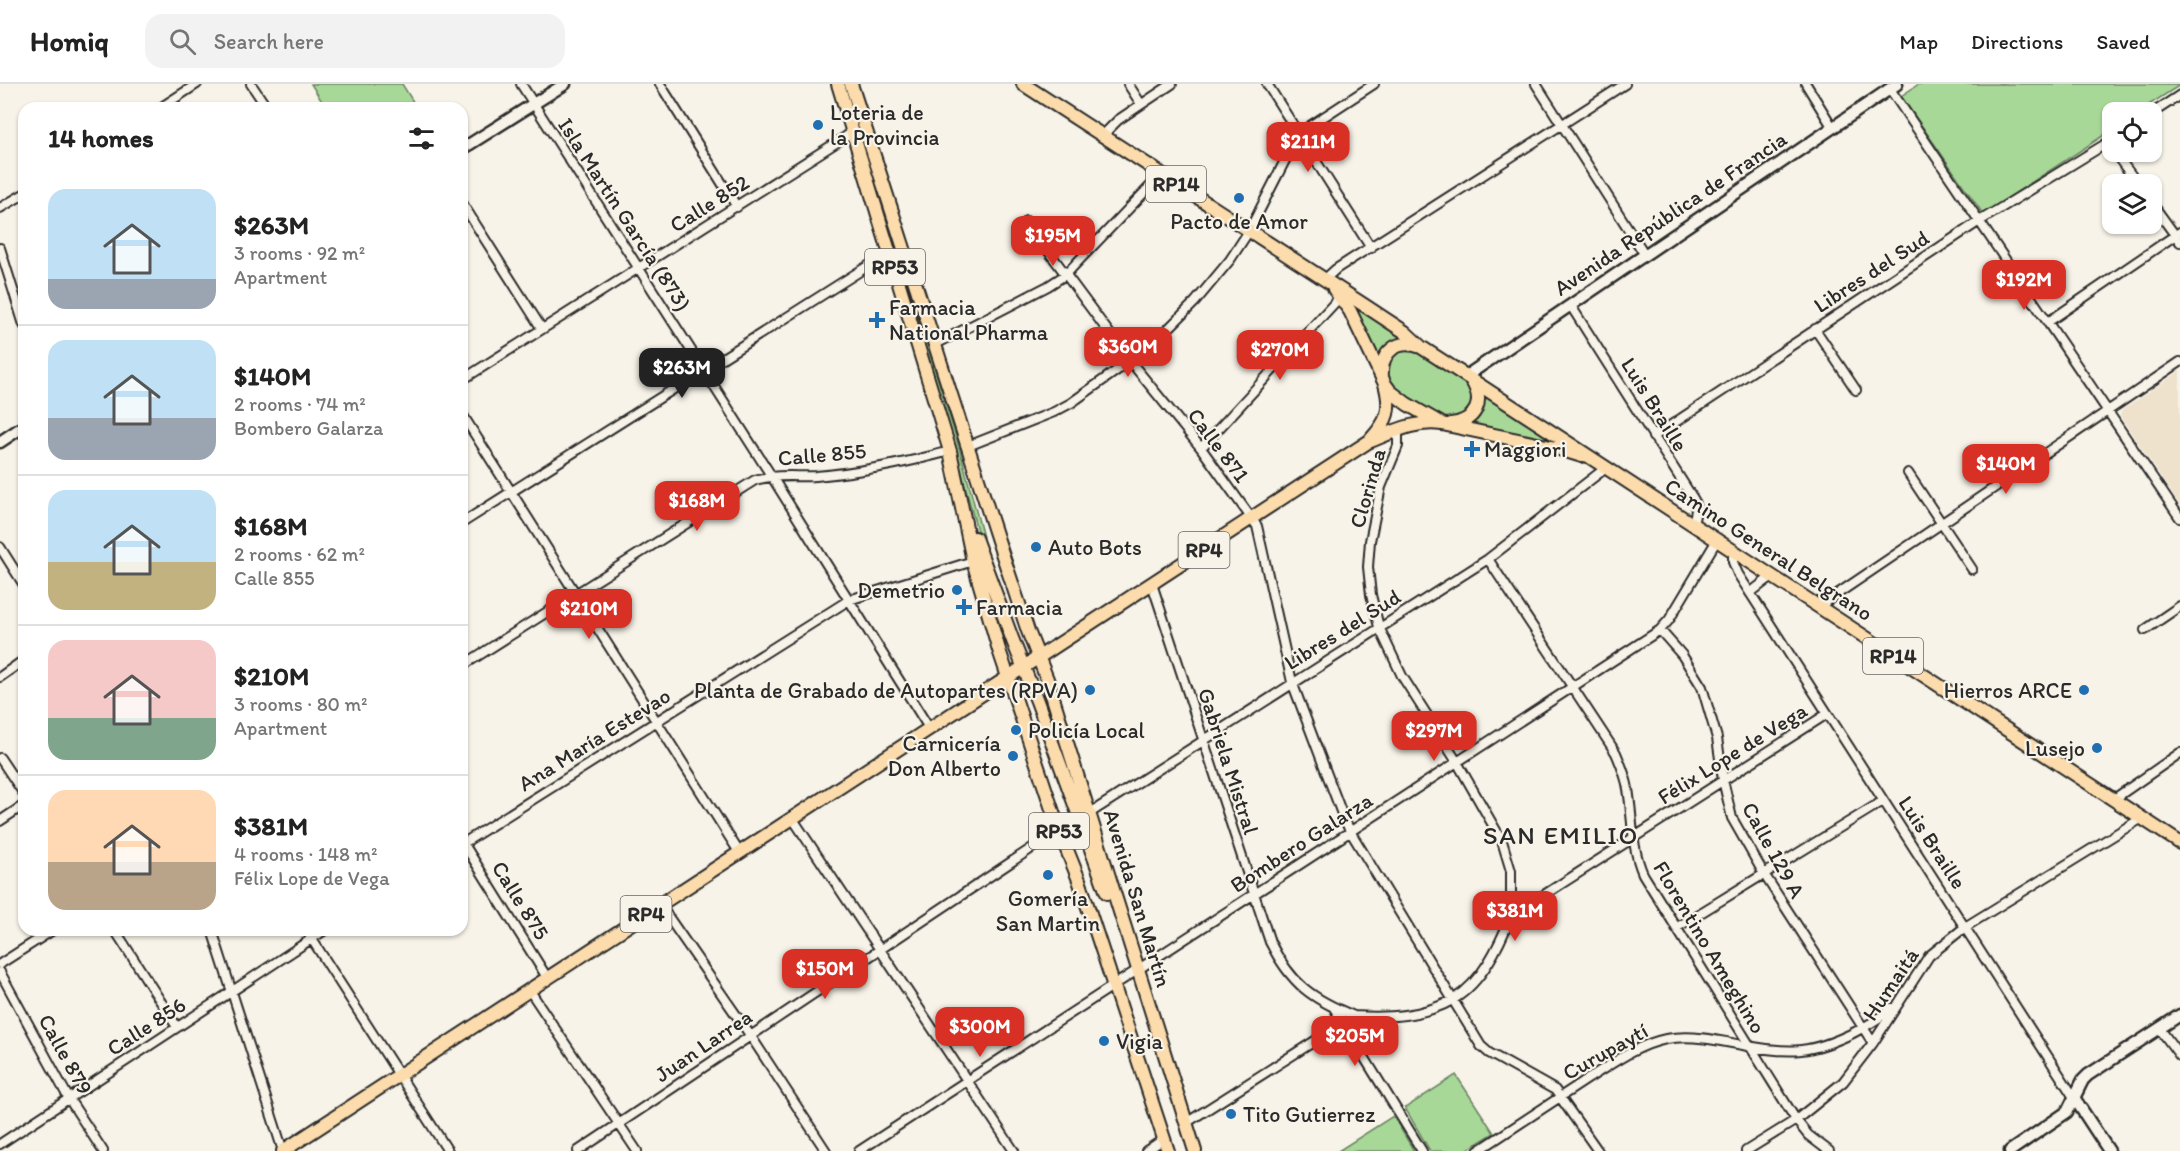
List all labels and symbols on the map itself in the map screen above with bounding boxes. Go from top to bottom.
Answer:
place label: Loteria de la Provincia [830,99,940,151]
street label: Isla Martín García (873) [552,113,697,316]
marker: Loteria de la Provincia [811,118,825,132]
pin: $211M [1266,122,1350,173]
street label: Avenida República de Francia [1549,125,1792,302]
road number: RP14 [1146,166,1206,202]
street label: Calle 852 [665,168,754,238]
marker: Pacto de Amor [1232,191,1246,205]
place label: Pacto de Amor [1170,208,1308,235]
pin: $195M [1011,216,1095,267]
street label: Libres del Sud [1808,224,1934,319]
road number: RP53 [865,249,925,285]
pin: $192M [1982,260,2066,311]
place label: Farmacia National Pharma [889,294,1049,346]
marker: Farmacia National Pharma [870,313,884,327]
pin: $360M [1086,327,1170,378]
pin: $270M [1238,330,1322,381]
pin: $263M [640,348,724,399]
street label: Luis Braille [1615,352,1694,456]
street label: Calle 871 [1182,403,1255,488]
place label: Maggiori [1484,436,1566,463]
street label: Calle 855 [777,437,867,472]
marker: Maggiori [1465,442,1479,456]
pin: $140M [1964,444,2048,495]
street label: Clorinda [1343,445,1392,531]
street label: Camino General Belgrano [1660,472,1878,627]
pin: $168M [655,481,739,532]
road number: RP4 [1178,532,1230,568]
place label: Auto Bots [1048,534,1142,561]
marker: Auto Bots [1029,540,1043,554]
place label: Demetrio [857,577,945,604]
marker: Demetrio [950,583,964,597]
street label: Libres del Sud [1279,583,1405,676]
pin: $210M [547,589,631,640]
place label: Farmacia [976,594,1063,621]
marker: Farmacia [957,600,971,614]
road number: RP14 [1863,638,1923,674]
place label: Planta de Grabado de Autopartes (RPVA) [694,677,1078,704]
place label: Hierros ARCE [1944,677,2072,704]
street label: Ana María Estevao [513,682,675,797]
marker: Planta de Grabado de Autopartes (RPVA) [1083,683,1097,697]
marker: Hierros ARCE [2077,683,2091,697]
street label: Gabriela Mistral [1192,684,1265,838]
street label: Félix Lope de Vega [1653,696,1813,810]
pin: $297M [1392,711,1476,762]
place label: Policía Local [1028,717,1145,744]
marker: Policía Local [1009,723,1023,737]
place label: Carnicería Don Alberto [887,730,1002,782]
place label: Lusejo [2025,735,2085,762]
marker: Lusejo [2090,741,2104,755]
marker: Carnicería Don Alberto [1006,749,1020,763]
street label: Bombero Galarza [1225,786,1378,898]
street label: Luis Braille [1892,791,1973,894]
street label: Calle 129 A [1736,797,1811,903]
street label: Avenida San Martín [1098,806,1178,991]
road number: RP53 [1029,813,1089,849]
district label: SAN EMILIO [1483,819,1639,851]
street label: Calle 875 [486,856,555,945]
street label: Florentino Ameghino [1647,856,1772,1039]
marker: Gomería San Martin [1041,868,1055,882]
place label: Gomería San Martin [996,885,1101,937]
pin: $381M [1473,891,1557,942]
road number: RP4 [620,896,672,932]
street label: Humaitá [1856,942,1925,1026]
pin: $150M [783,949,867,1000]
street label: Calle 856 [102,991,191,1062]
street label: Juan Larrea [649,1003,757,1088]
pin: $300M [938,1007,1022,1058]
street label: Calle 879 [32,1009,99,1099]
pin: $205M [1313,1016,1397,1067]
street label: Curupaytí [1558,1017,1653,1086]
place label: Vigia [1116,1028,1164,1055]
marker: Vigia [1097,1034,1111,1048]
place label: Tito Gutierrez [1243,1101,1375,1128]
marker: Tito Gutierrez [1224,1107,1238,1121]

